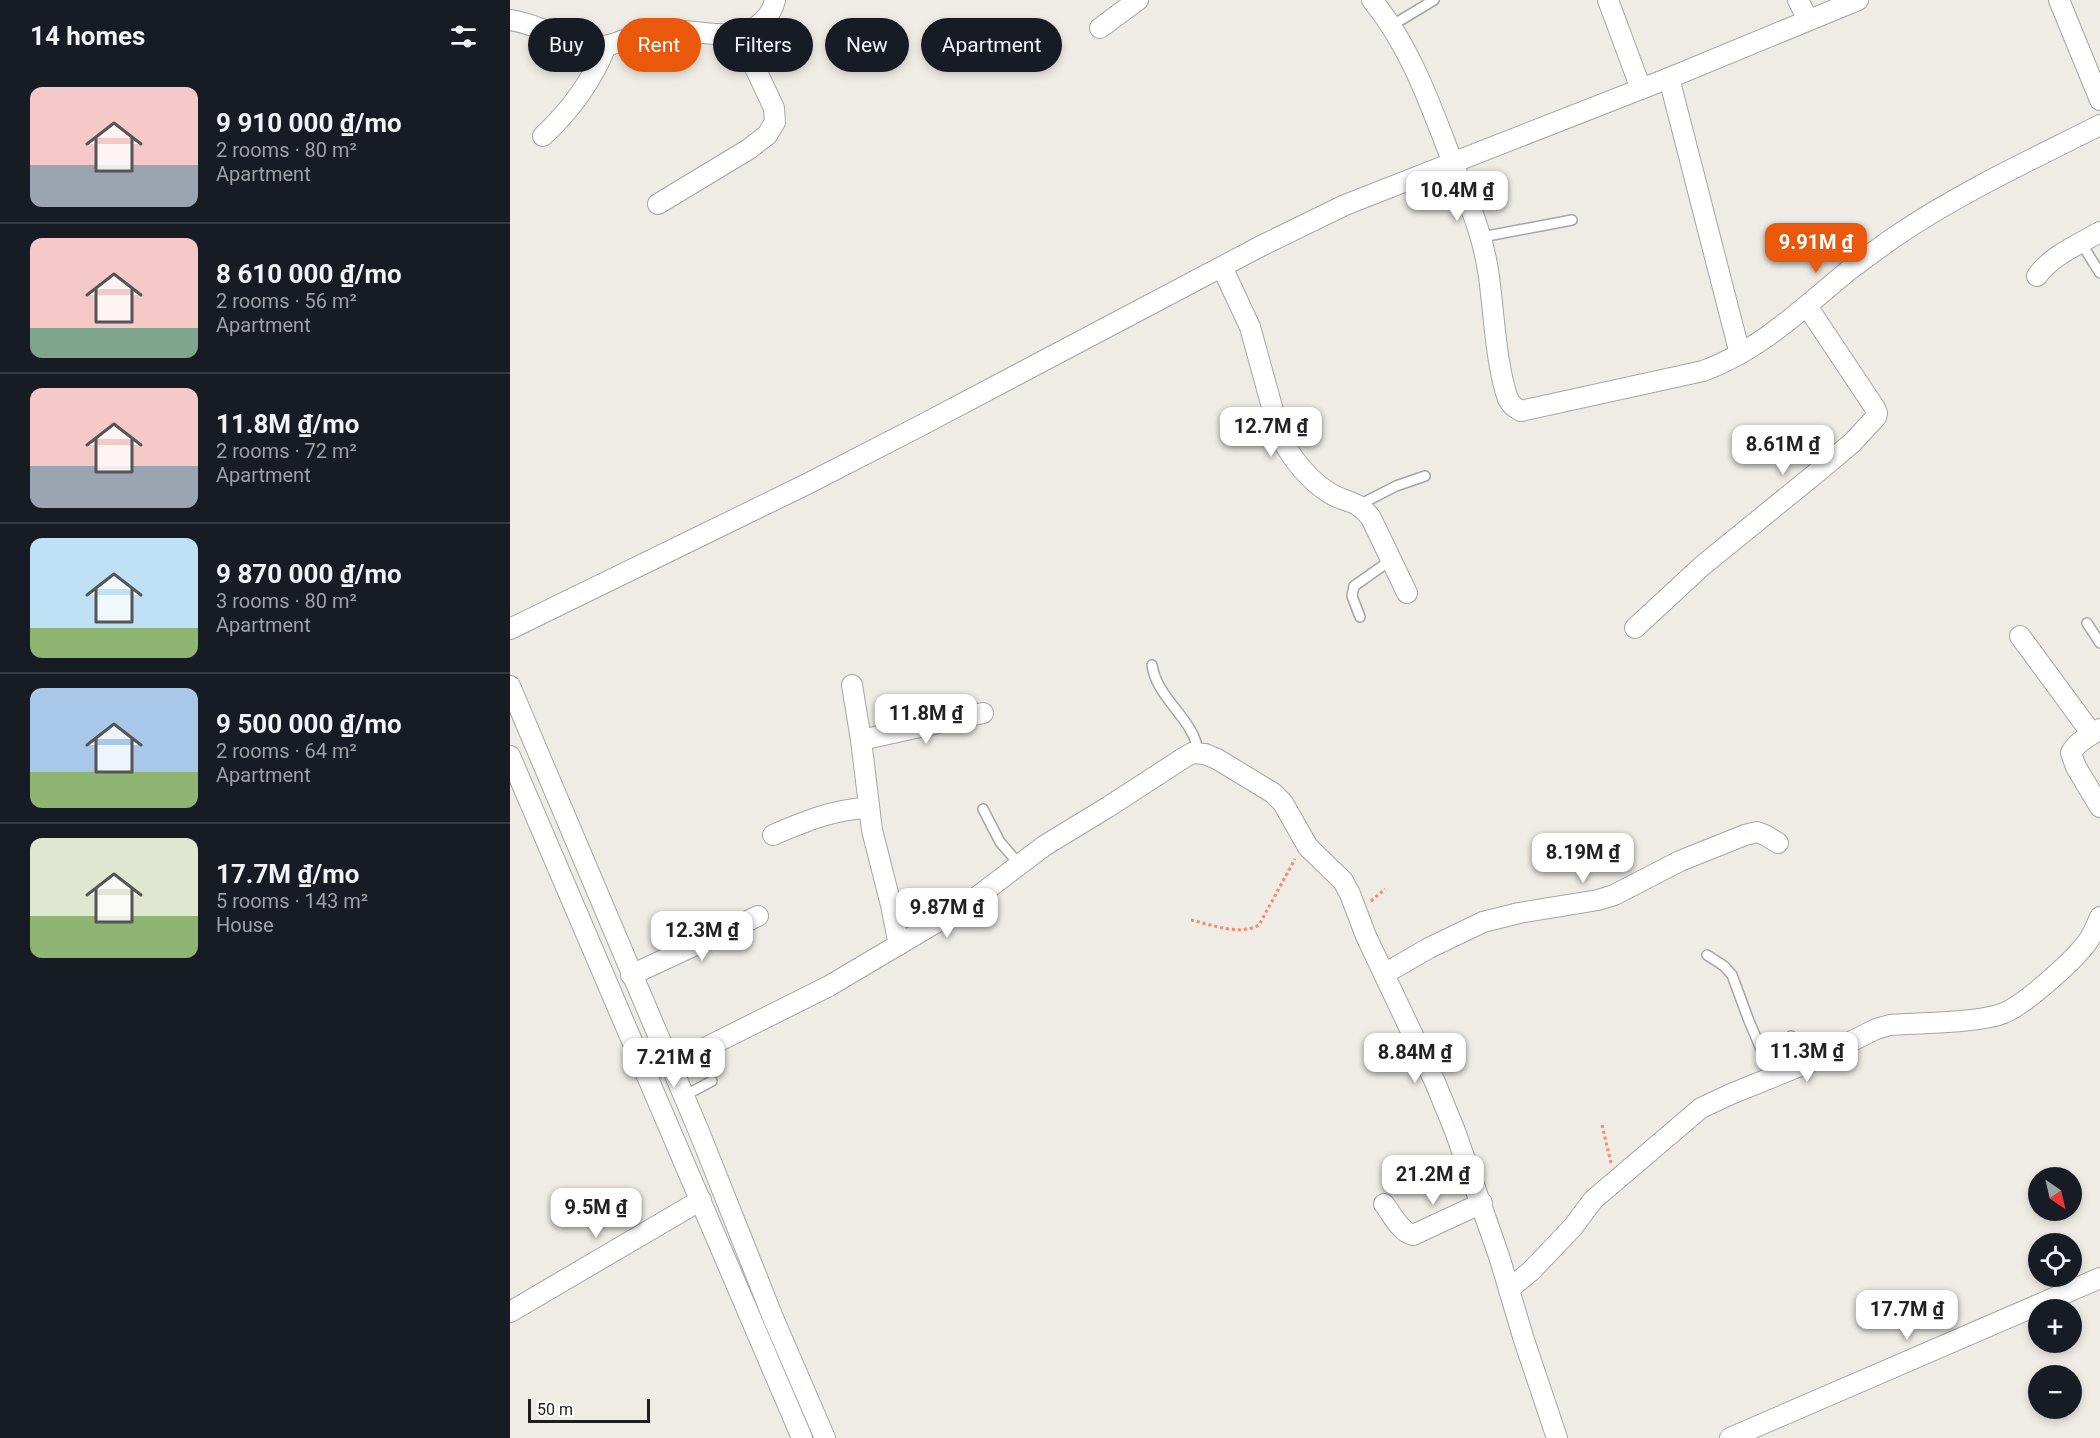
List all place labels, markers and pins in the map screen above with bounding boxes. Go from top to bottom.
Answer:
pin: 10.4M ₫ [1402,171,1512,222]
pin: 9.91M ₫ [1761,223,1871,274]
pin: 12.7M ₫ [1216,407,1326,458]
pin: 8.61M ₫ [1728,425,1838,476]
pin: 11.8M ₫ [871,694,981,745]
pin: 8.19M ₫ [1528,833,1638,884]
pin: 9.87M ₫ [892,888,1002,939]
pin: 12.3M ₫ [647,911,757,962]
pin: 11.3M ₫ [1752,1032,1862,1083]
pin: 8.84M ₫ [1360,1033,1470,1084]
pin: 7.21M ₫ [619,1038,729,1089]
pin: 21.2M ₫ [1378,1155,1488,1206]
pin: 9.5M ₫ [547,1188,645,1239]
pin: 17.7M ₫ [1852,1290,1962,1341]

